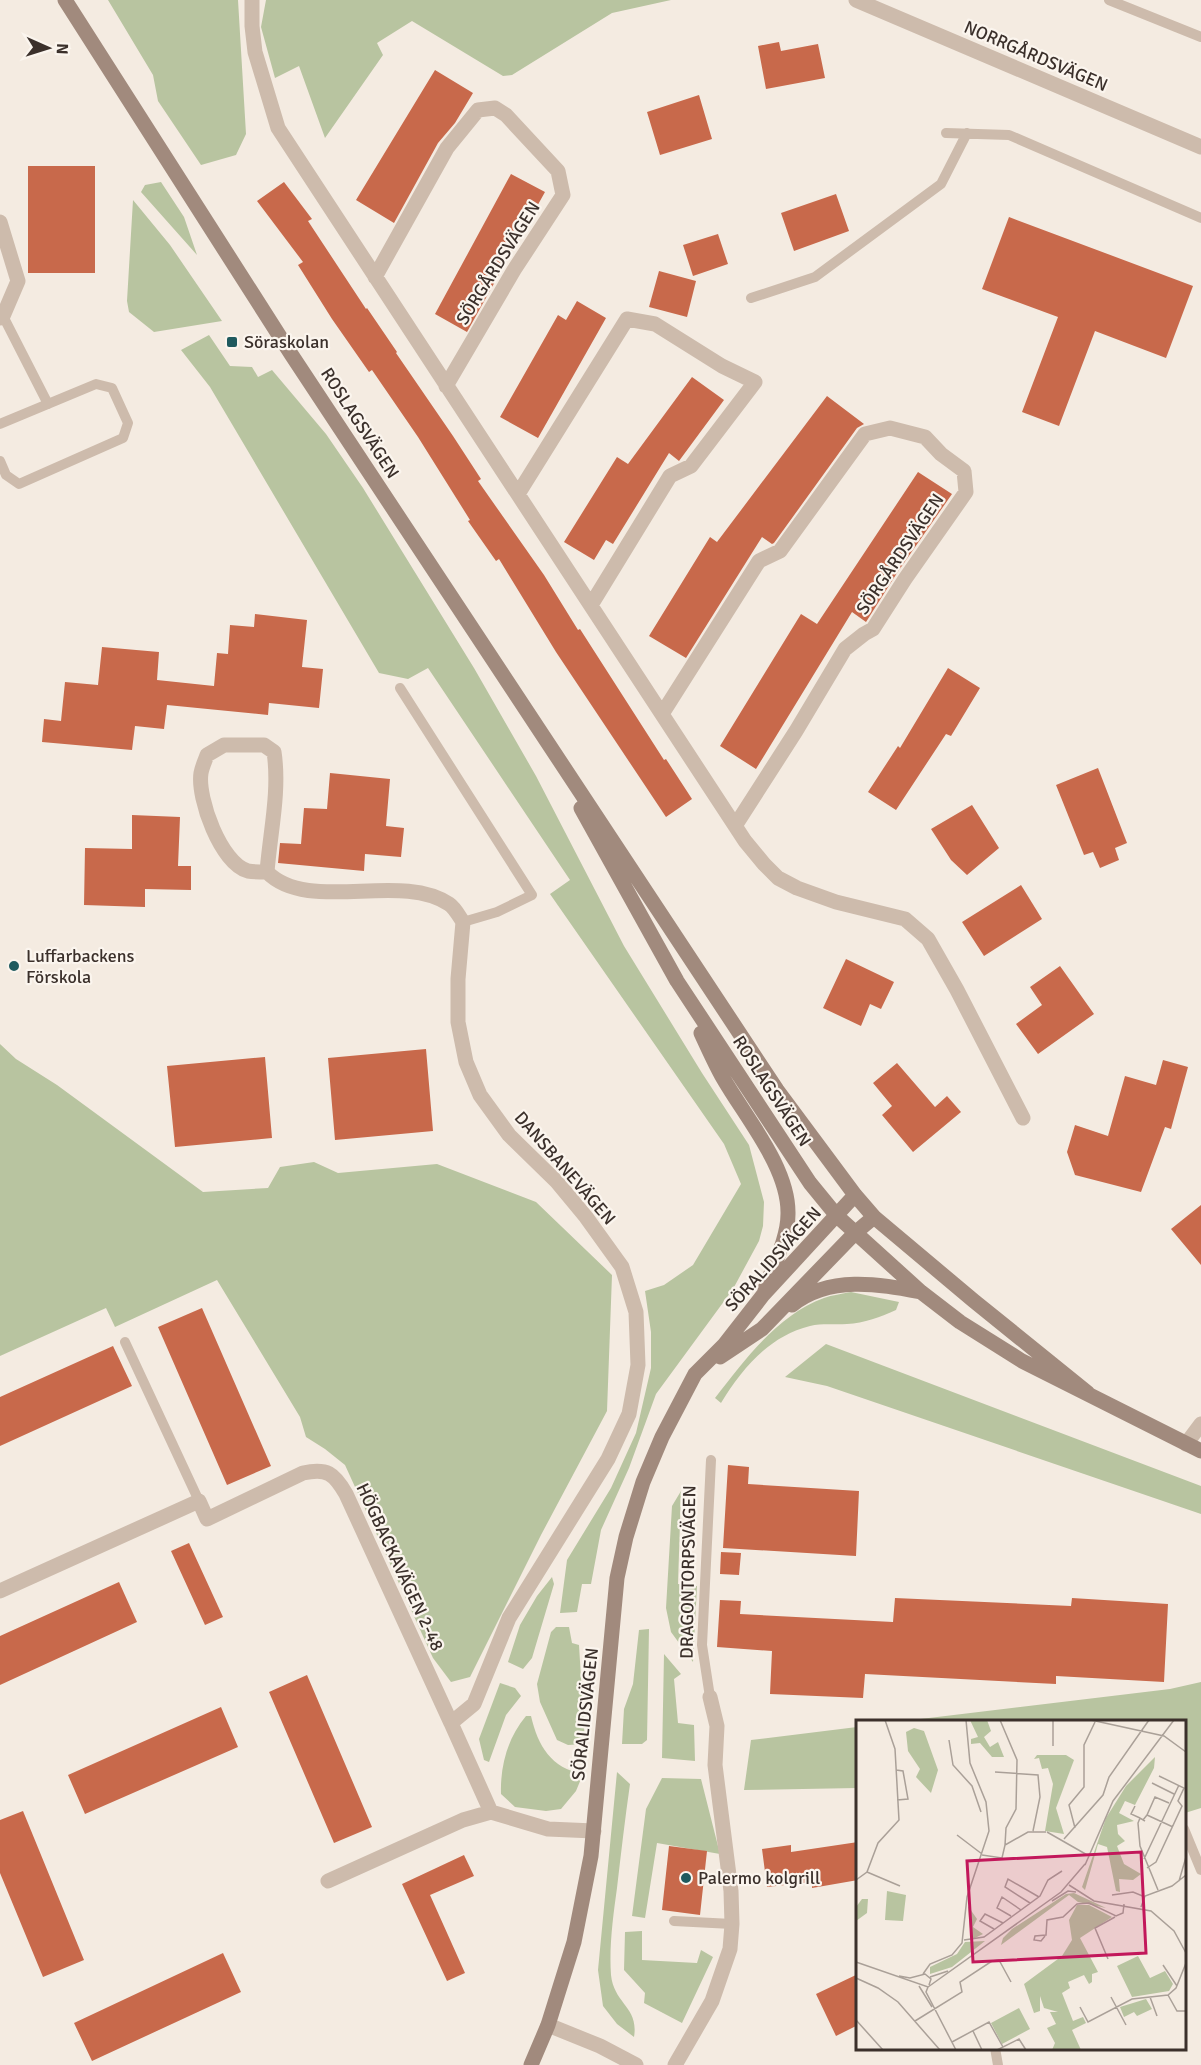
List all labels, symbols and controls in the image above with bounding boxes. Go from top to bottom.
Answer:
street label: NORRGÅRDSVÄGEN [961,16,1111,96]
north arrow [18,18,78,78]
text: N [52,43,72,55]
street label: SÖRGÅRDSVÄGEN [451,197,545,329]
place label: Söraskolan [244,331,329,353]
marker: Söraskolan [225,335,239,349]
street label: ROSLAGSVÄGEN [316,364,404,482]
street label: SÖRGÅRDSVÄGEN [851,489,949,619]
place label: Luffarbackens Förskola [26,945,135,988]
marker: Luffarbackens Förskola [7,959,21,973]
street label: ROSLAGSVÄGEN [728,1032,816,1150]
street label: DANSBANEVÄGEN [510,1107,620,1229]
street label: SÖRALIDSVÄGEN [720,1202,826,1316]
street label: HÖGBACKAVÄGEN 2-48 [351,1480,449,1654]
street label: DRAGONTORPSVÄGEN [675,1485,701,1659]
street label: SÖRALIDSVÄGEN [567,1647,603,1781]
inset map [856,1720,1186,2050]
place label: Palermo kolgrill [698,1867,820,1889]
marker: Palermo kolgrill [679,1871,693,1885]

